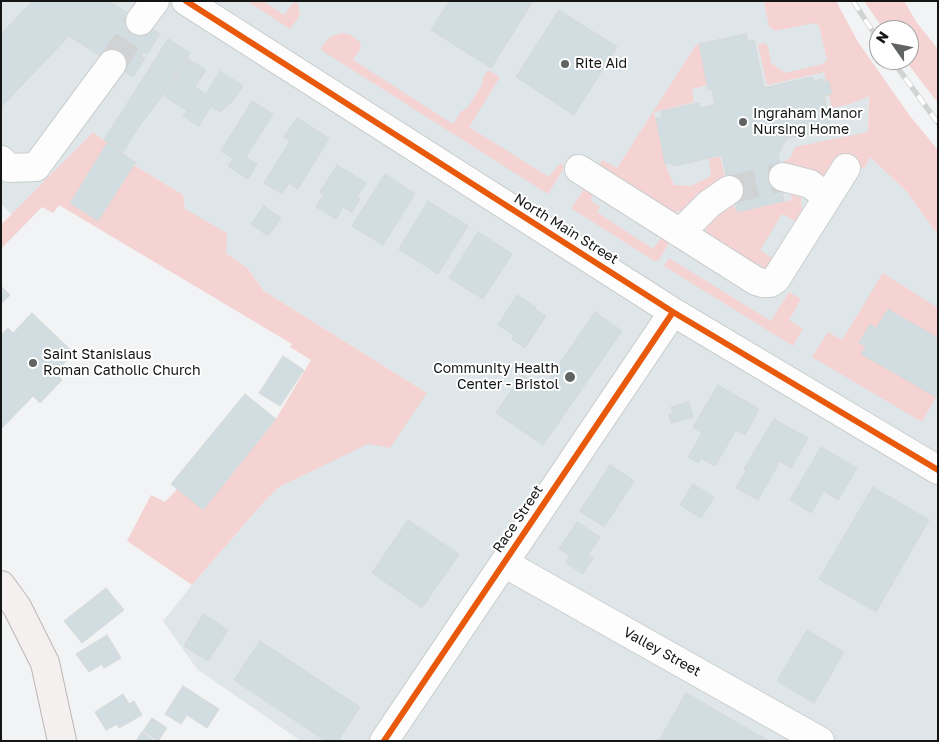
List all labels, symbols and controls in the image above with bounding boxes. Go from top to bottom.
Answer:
north arrow [869,20,919,70]
text: N [872,28,892,46]
place label: Rite Aid [575,56,627,72]
marker: Rite Aid [559,58,571,70]
place label: Ingraham Manor Nursing Home [753,106,863,138]
marker: Ingraham Manor Nursing Home [737,116,749,128]
street label: North Main Street [511,190,621,268]
place label: Saint Stanislaus Roman Catholic Church [43,347,201,380]
marker: Saint Stanislaus Roman Catholic Church [27,357,39,369]
place label: Community Health Center - Bristol [433,361,559,394]
marker: Community Health Center - Bristol [563,370,577,384]
street label: Race Street [489,482,547,556]
street label: Valley Street [620,624,704,680]

